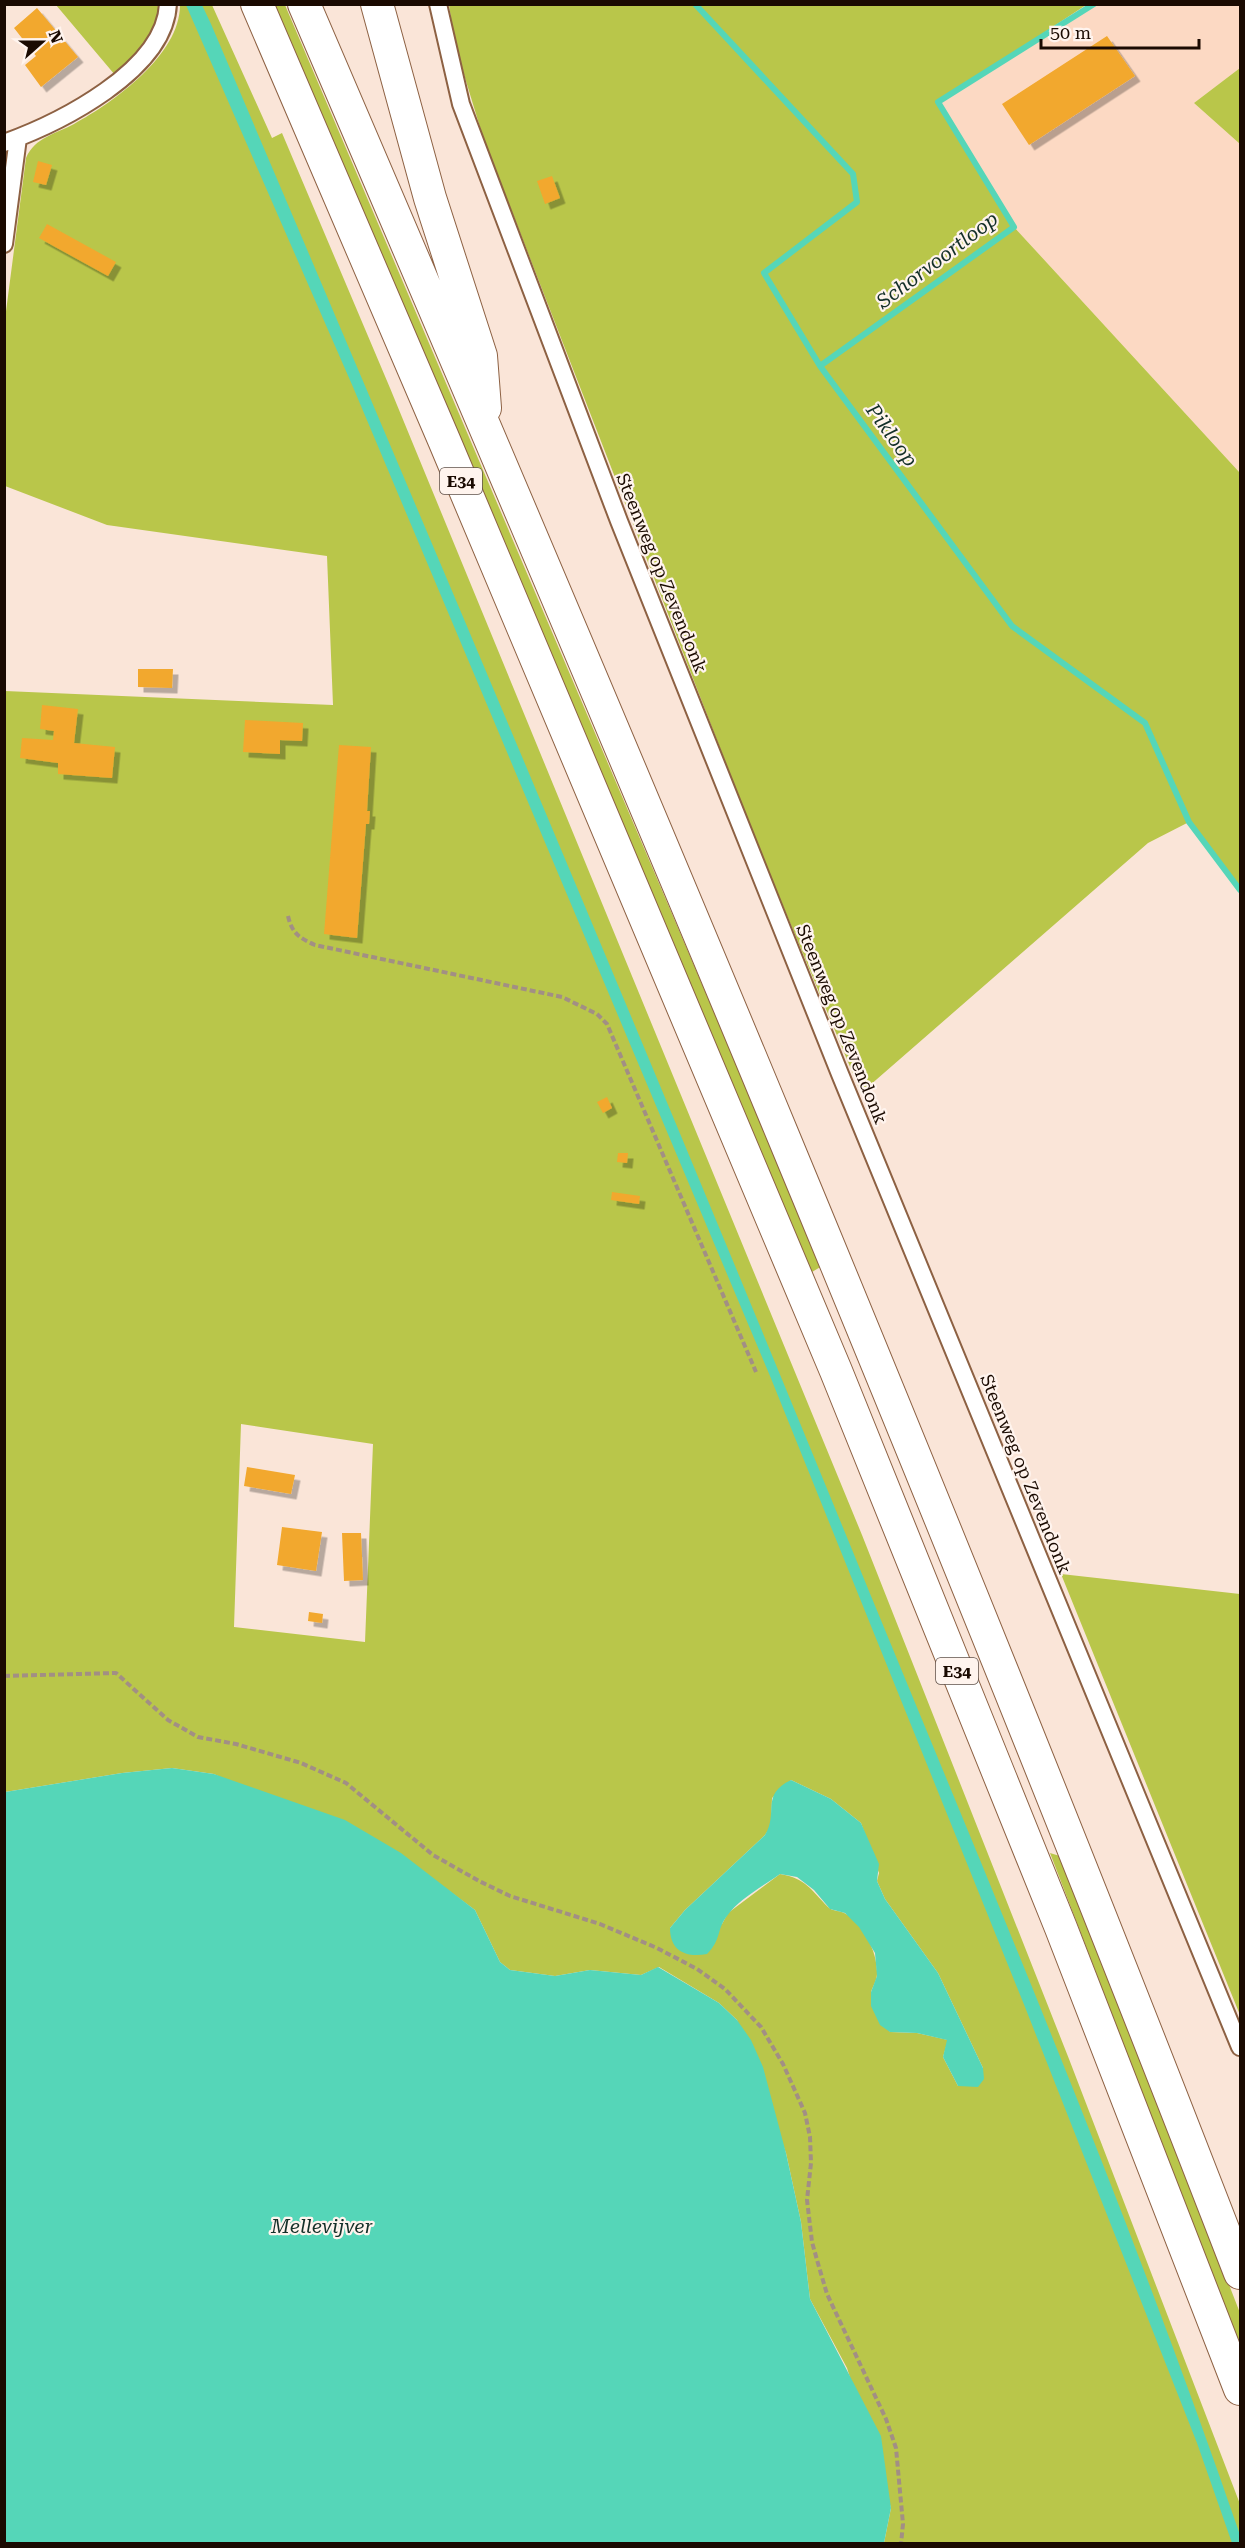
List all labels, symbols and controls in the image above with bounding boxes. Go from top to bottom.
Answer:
north arrow [12,12,72,72]
scale bar [1041,12,1198,50]
text: 50 m [1050,22,1091,43]
text: N [44,28,67,46]
water label: Schorvoortloop [871,206,1003,314]
water label: Pikloop [861,398,923,471]
road number: E34 [440,468,482,494]
street label: Steenweg op Zevendonk [612,470,712,676]
street label: Steenweg op Zevendonk [792,921,892,1127]
street label: Steenweg op Zevendonk [976,1371,1076,1577]
road number: E34 [936,1658,978,1684]
water label: Mellevijver [270,2214,373,2238]

